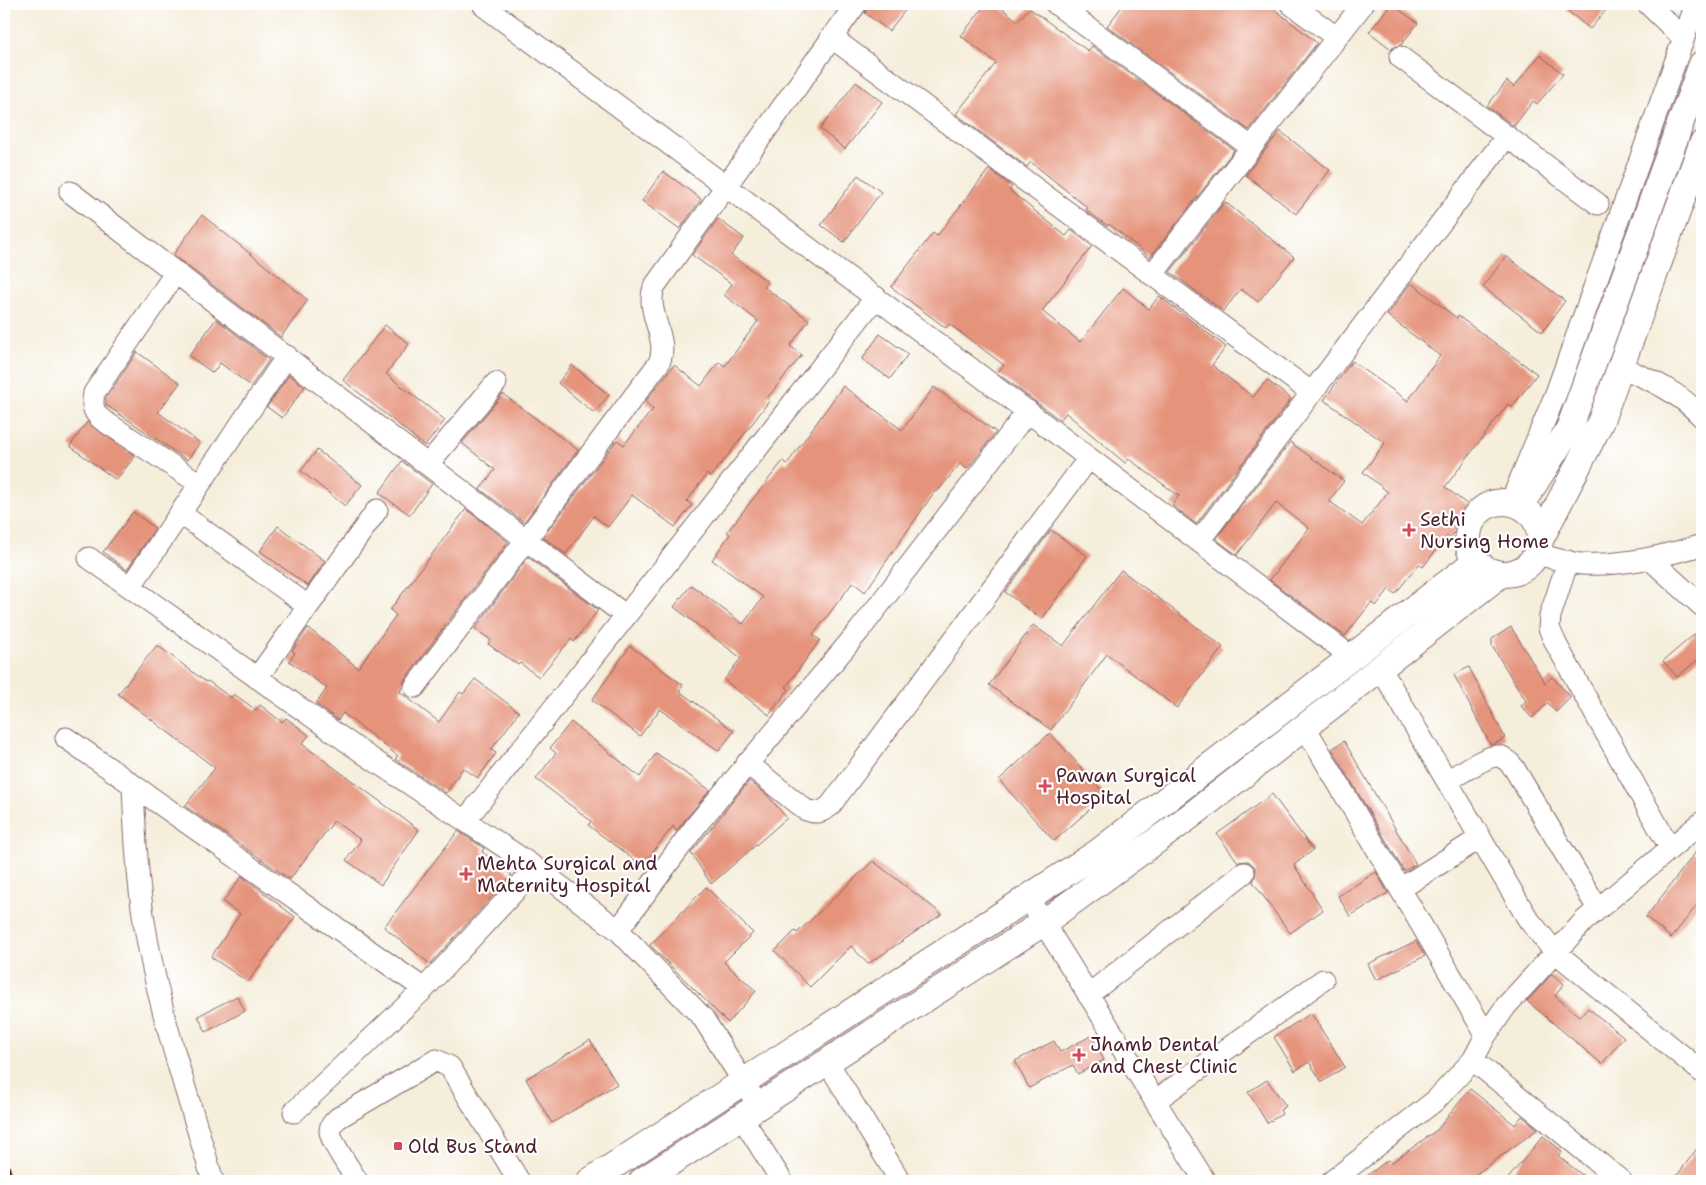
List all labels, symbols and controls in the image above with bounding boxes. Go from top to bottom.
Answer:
place label: Sethi Nursing Home [1420,507,1549,554]
marker: Sethi Nursing Home [1402,523,1416,537]
place label: Pawan Surgical Hospital [1056,763,1196,810]
marker: Pawan Surgical Hospital [1038,779,1052,793]
place label: Mehta Surgical and Maternity Hospital [477,851,658,898]
marker: Mehta Surgical and Maternity Hospital [459,867,473,881]
place label: Jhamb Dental and Chest Clinic [1090,1032,1238,1079]
marker: Jhamb Dental and Chest Clinic [1072,1048,1086,1062]
place label: Old Bus Stand [408,1134,537,1159]
marker: Old Bus Stand [392,1140,404,1152]

